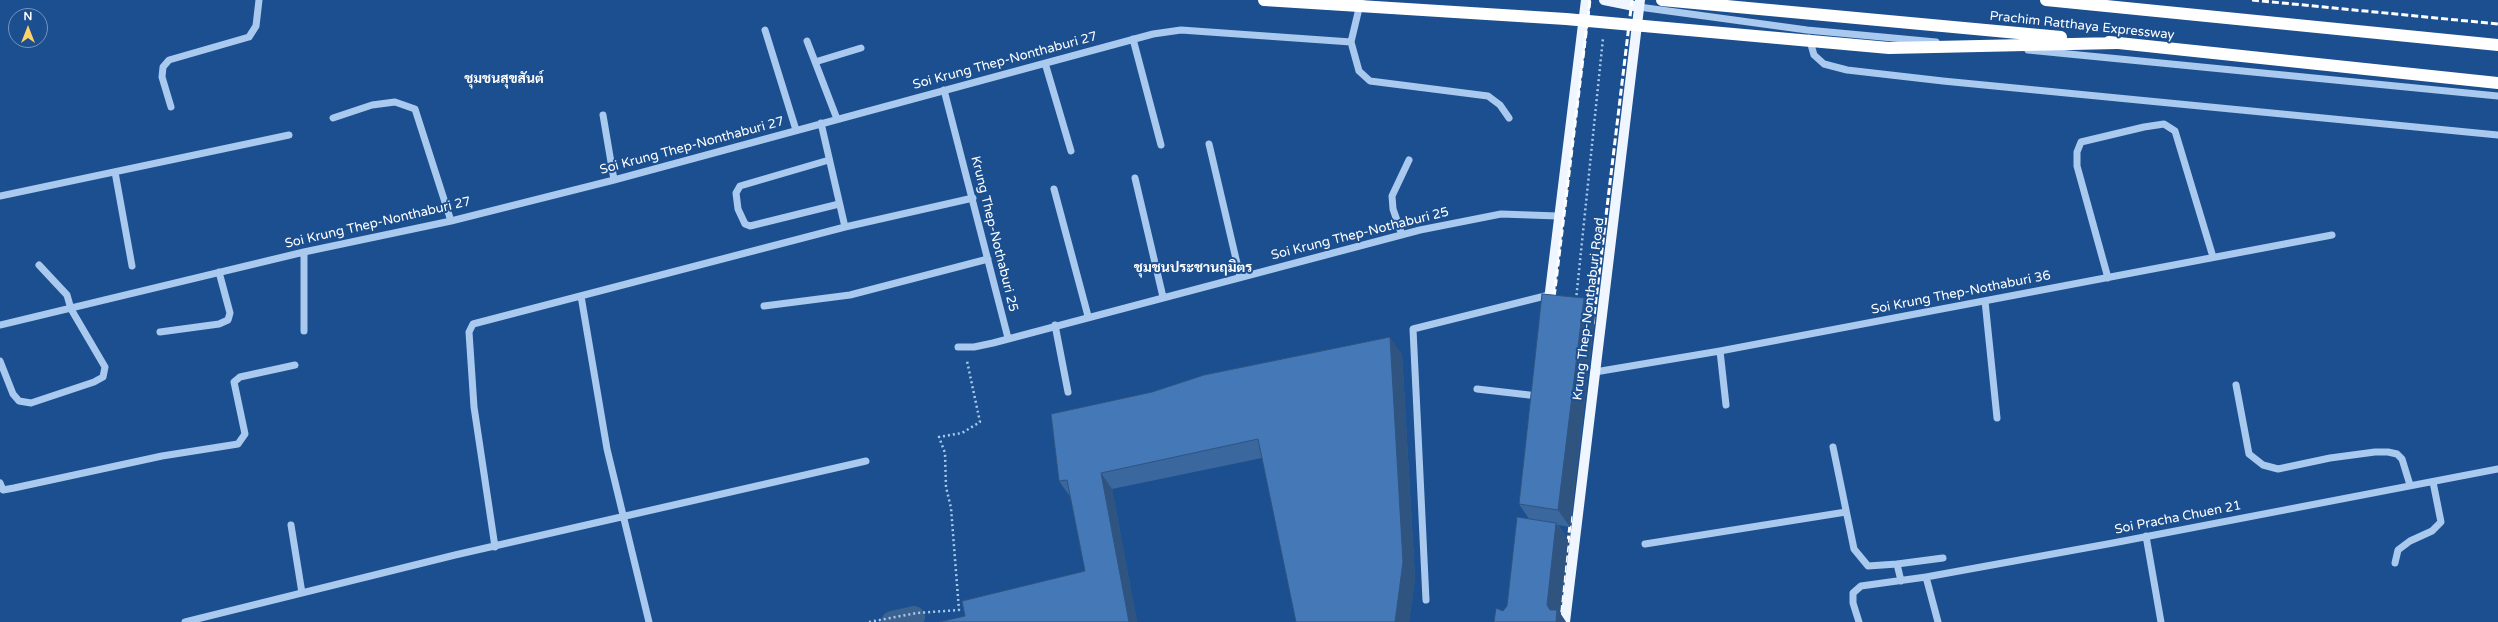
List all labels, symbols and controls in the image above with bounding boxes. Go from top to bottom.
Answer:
north arrow [8,8,48,48]
street label: Prachim Ratthaya Expressway [1989,9,2175,43]
text: N [24,10,32,23]
street label: Soi Krung Thep-Nonthaburi 27 [911,29,1099,93]
district label: ชุมชนสุขสันต์ [464,71,544,87]
street label: Soi Krung Thep-Nonthaburi 27 [598,114,786,178]
street label: Krung Thep-Nothaburi 25 [967,154,1021,314]
street label: Soi Krung Thep-Nonthaburi 27 [283,194,473,252]
street label: Soi Krung Thep-Nothaburi 25 [1270,204,1450,264]
street label: Krung Thep-Nonthaburi Road [1570,217,1608,401]
district label: ชุมชนประชานฤมิตร [1134,260,1252,276]
street label: Soi Krung Thep-Nothaburi 36 [1870,268,2052,318]
street label: Soi Pracha Chuen 21 [2113,498,2243,538]

